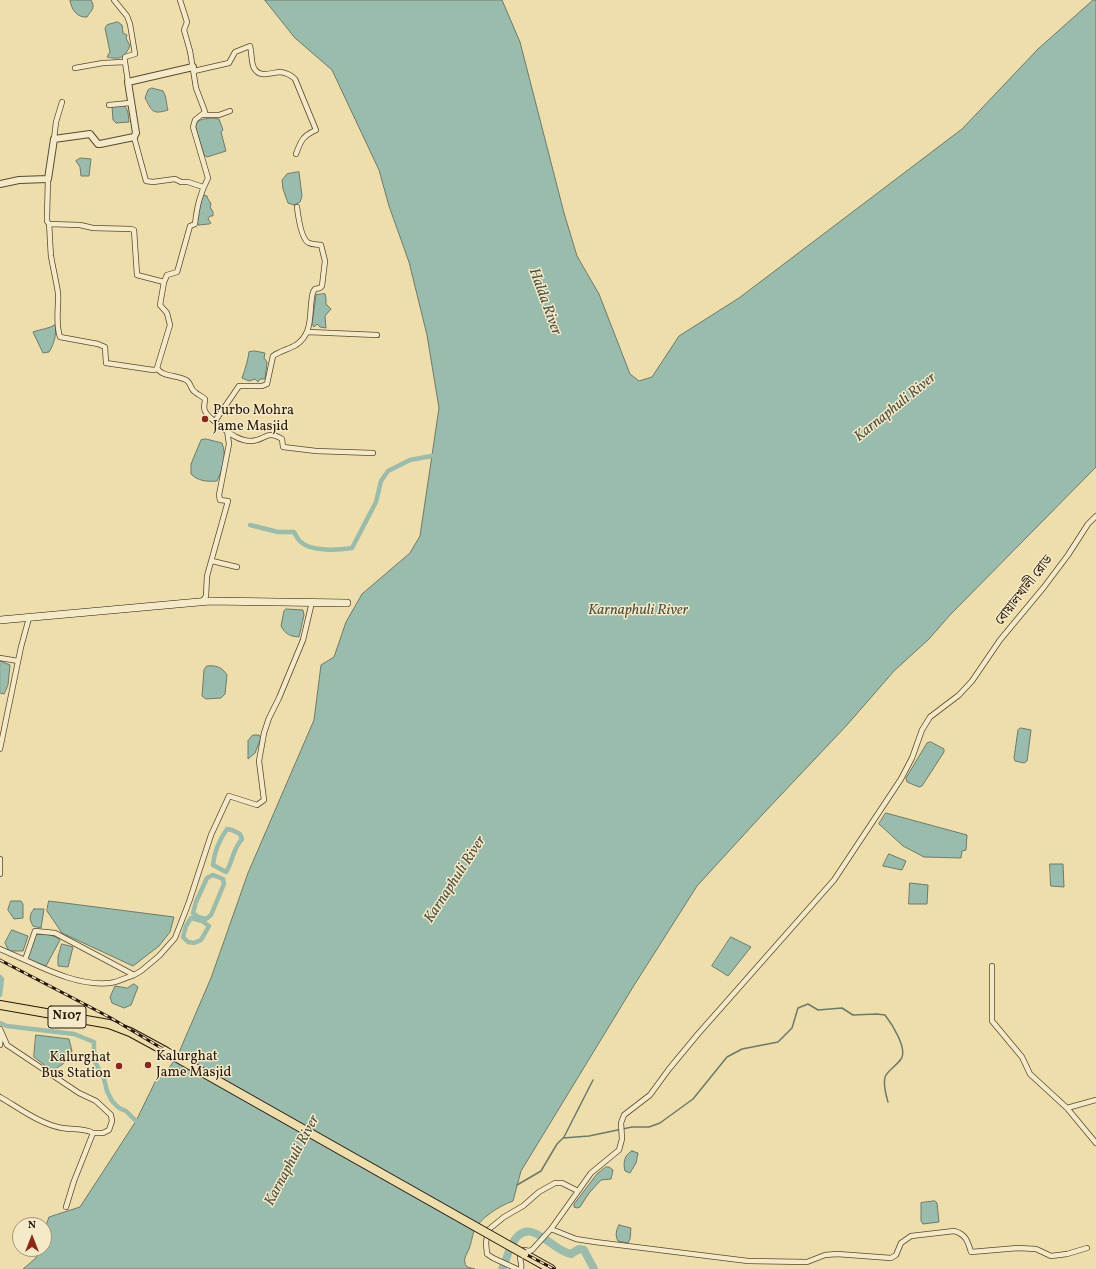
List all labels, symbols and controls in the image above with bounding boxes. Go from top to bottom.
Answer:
water label: Halda River [524,266,564,338]
water label: Karnaphuli River [851,369,941,447]
place label: Purbo Mohra Jame Masjid [213,403,294,436]
marker: Purbo Mohra Jame Masjid [200,414,210,424]
street label: বোয়ালখালী রোড [992,553,1058,629]
water label: Karnaphuli River [588,602,688,620]
water label: Karnaphuli River [421,833,491,927]
road number: N107 [48,1006,86,1028]
place label: Kalurghat Jame Masjid [156,1049,231,1082]
place label: Kalurghat Bus Station [41,1050,111,1082]
marker: Kalurghat Jame Masjid [143,1060,153,1070]
marker: Kalurghat Bus Station [114,1061,124,1071]
water label: Karnaphuli River [262,1113,324,1209]
north arrow [12,1217,52,1257]
text: N [28,1218,36,1233]

